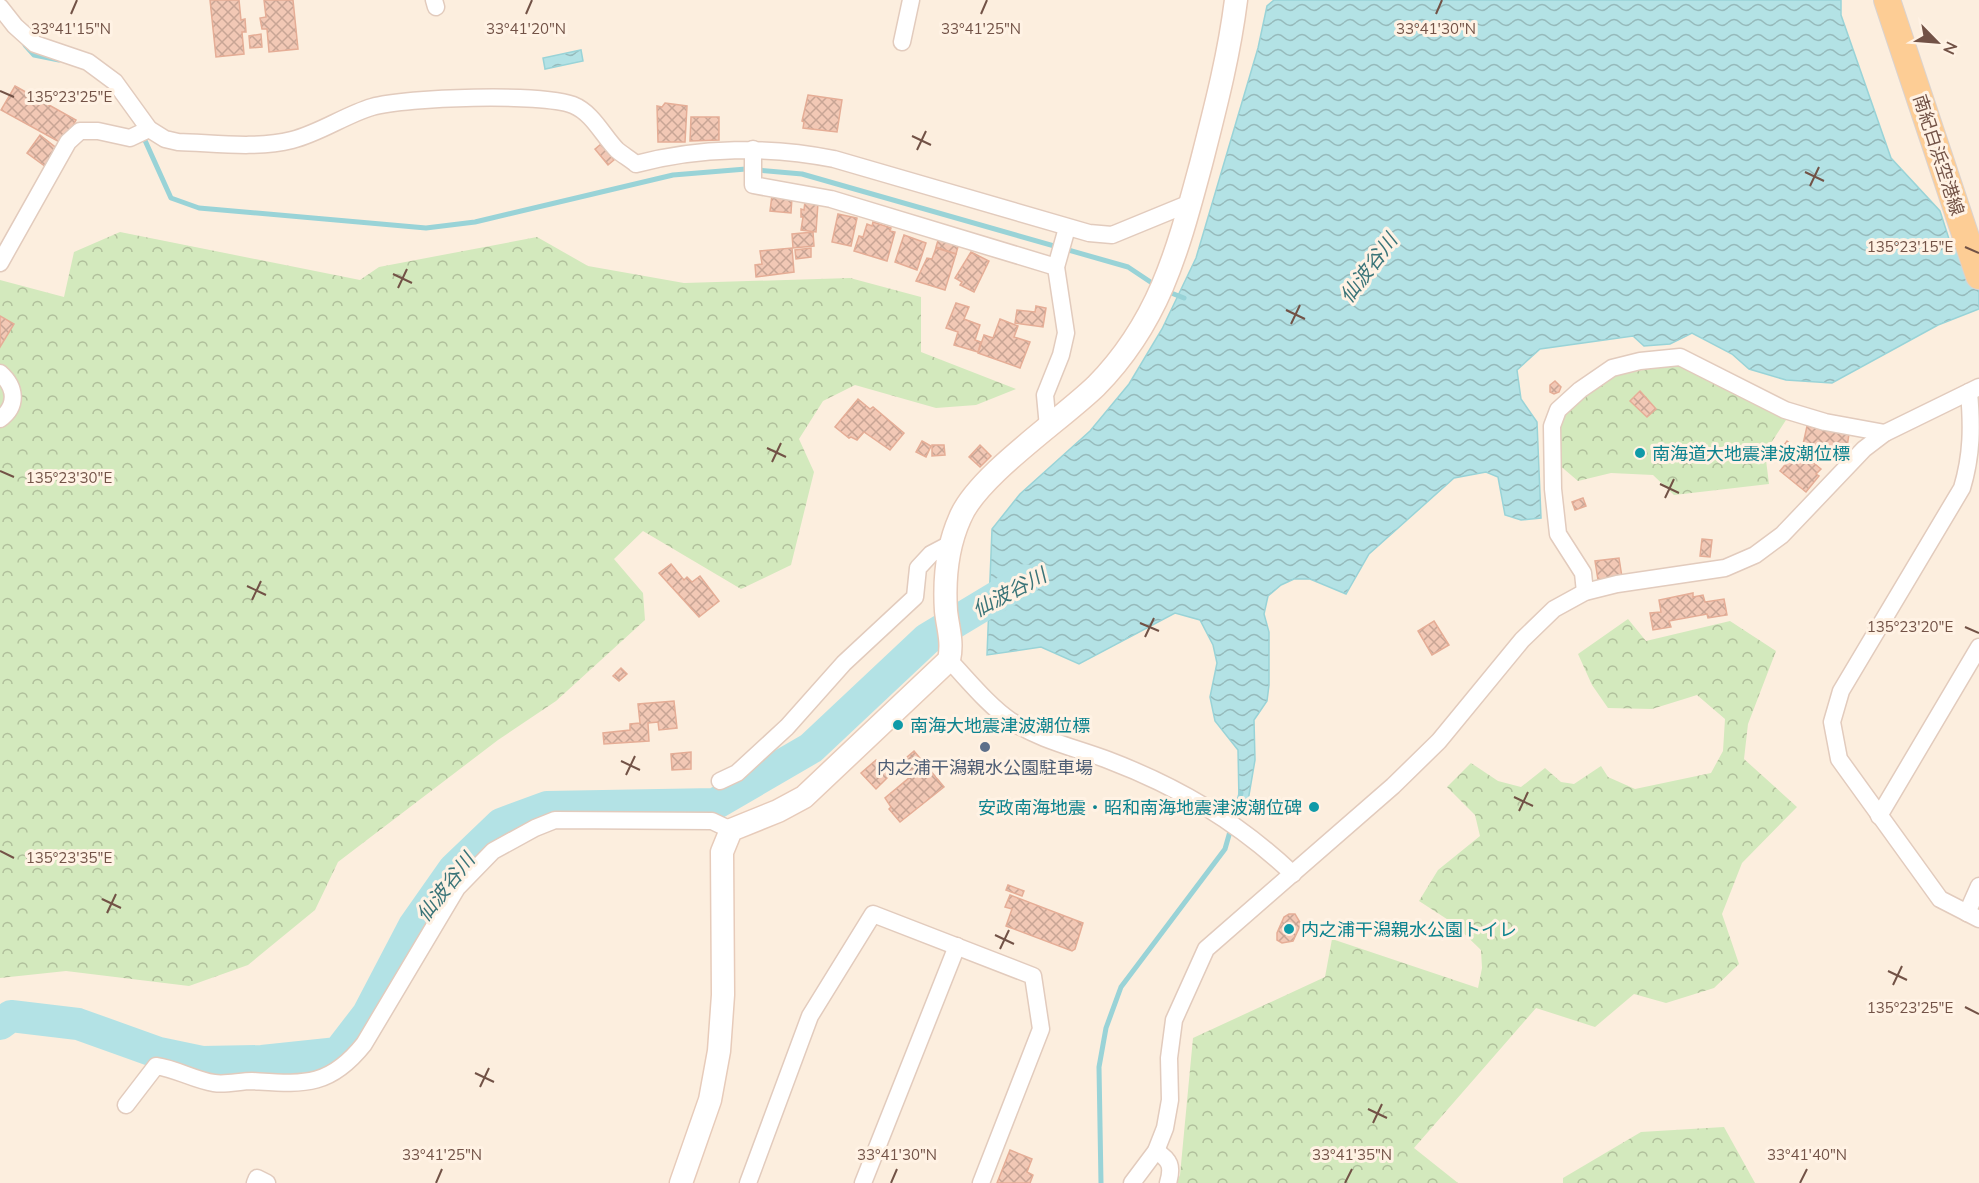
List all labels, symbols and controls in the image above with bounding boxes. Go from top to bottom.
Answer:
north arrow [1907,12,1967,72]
text: 33°41'15"N [31,19,111,38]
text: 33°41'20"N [486,19,566,38]
text: 33°41'25"N [941,19,1021,38]
text: 33°41'30"N [1396,19,1476,38]
text: N [1939,39,1962,58]
text: 135°23'25"E [26,87,112,106]
street label: 南紀白浜空港線 [1909,92,1969,218]
water label: 仙波谷川 [1334,227,1403,307]
text: 135°23'15"E [1867,237,1953,256]
place label: 南海道大地震津波潮位標 [1652,442,1850,465]
marker: 南海道大地震津波潮位標 [1633,446,1647,460]
text: 135°23'30"E [26,468,112,487]
water label: 仙波谷川 [968,561,1052,622]
text: 135°23'20"E [1867,617,1953,636]
place label: 南海大地震津波潮位標 [910,714,1090,737]
marker: 南海大地震津波潮位標 [891,718,905,732]
marker: 内之浦干潟親水公園駐車場 [978,740,992,754]
place label: 内之浦干潟親水公園駐車場 [877,756,1093,779]
place label: 安政南海地震・昭和南海地震津波潮位碑 [978,796,1302,819]
marker: 安政南海地震・昭和南海地震津波潮位碑 [1307,800,1321,814]
water label: 仙波谷川 [411,846,481,926]
text: 135°23'35"E [26,848,112,867]
place label: 内之浦干潟親水公園トイレ [1301,918,1517,941]
marker: 内之浦干潟親水公園トイレ [1282,922,1296,936]
text: 135°23'25"E [1867,998,1953,1017]
text: 33°41'25"N [402,1145,482,1164]
text: 33°41'30"N [857,1145,937,1164]
text: 33°41'35"N [1312,1145,1392,1164]
text: 33°41'40"N [1767,1145,1847,1164]

